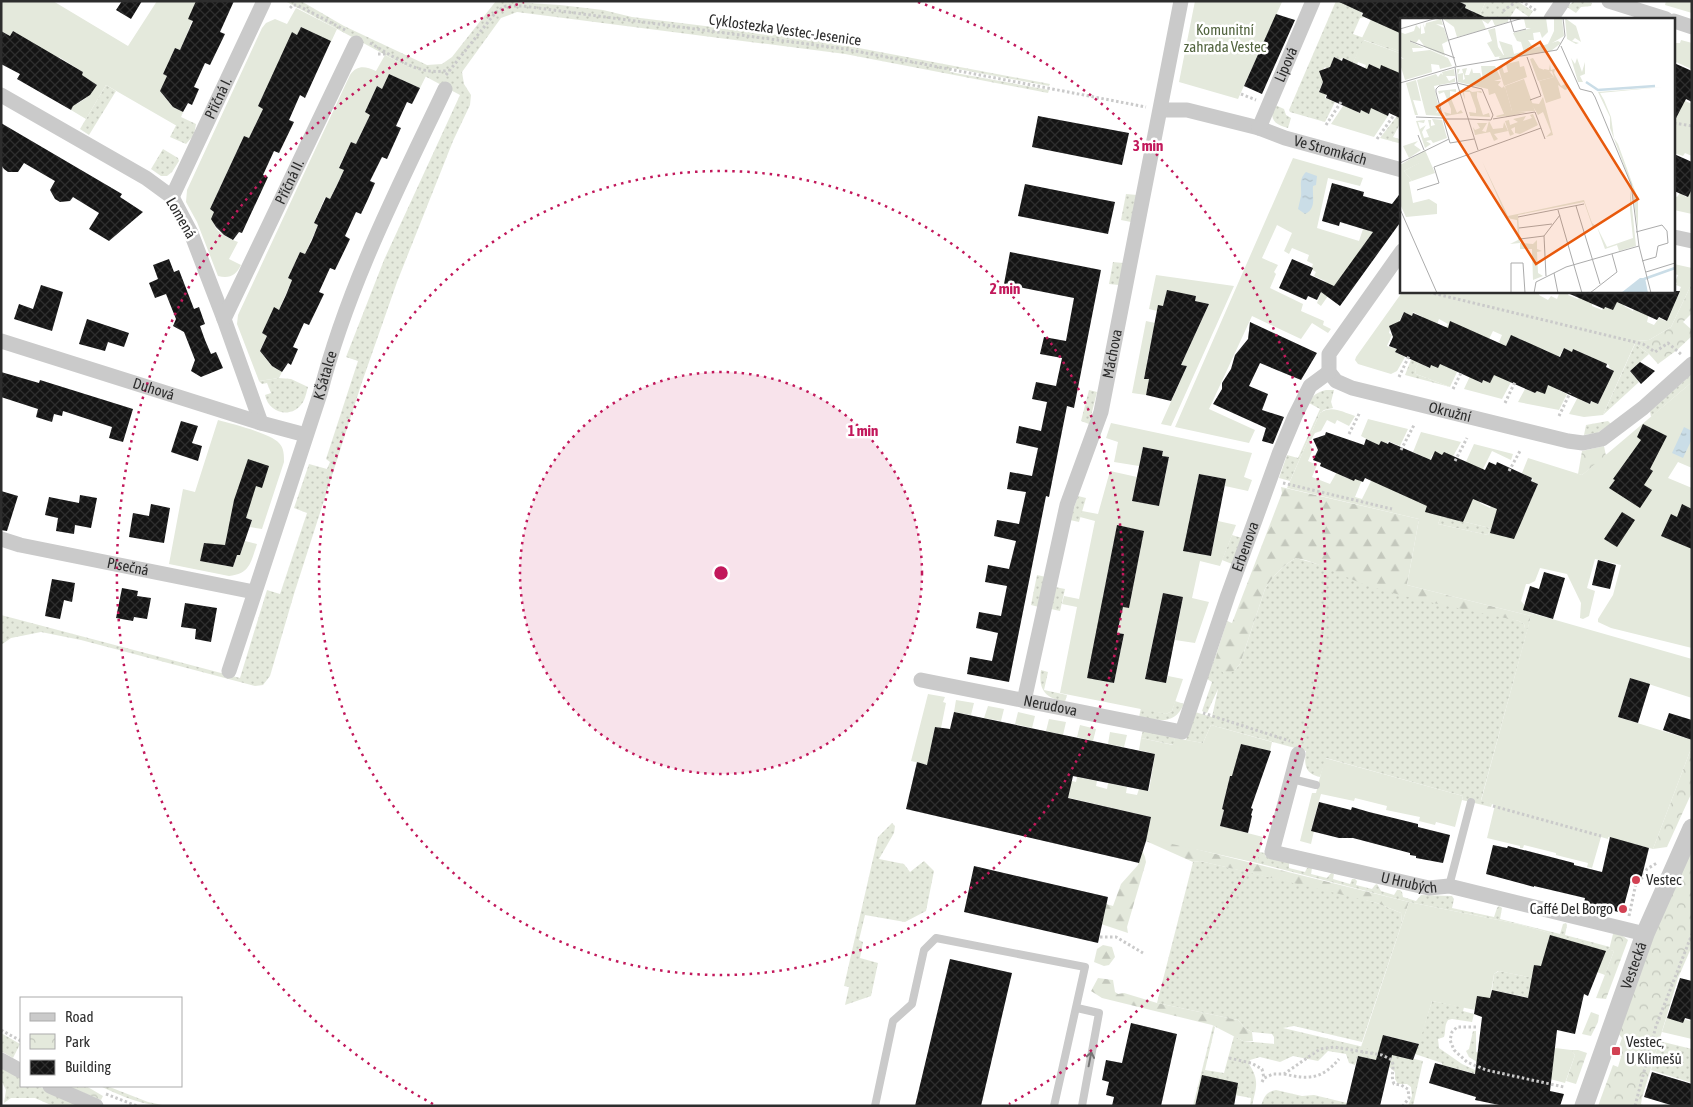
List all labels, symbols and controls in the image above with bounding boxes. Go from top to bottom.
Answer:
street label: Cyklostezka Vestec-Jesenice [708,10,863,49]
inset map [1400,18,1676,292]
park label: Komunitní zahrada Vestec [1184,21,1267,55]
street label: Lipová [1271,44,1300,84]
street label: Příčná I. [201,74,235,121]
street label: Ve Stromkách [1292,132,1369,168]
text: 3 min [1133,137,1163,154]
street label: Příčná II. [271,156,307,207]
street label: Lomená [163,194,200,241]
text: 2 min [990,280,1020,297]
street label: Máchova [1099,328,1125,380]
street label: K Šátalce [310,348,340,402]
street label: Duhová [131,374,177,403]
street label: Okružní [1427,398,1474,425]
text: 1 min [848,422,878,439]
street label: Erbenova [1228,519,1262,574]
street label: Písečná [106,554,150,579]
centre of rings [712,564,730,582]
street label: Nerudova [1022,692,1079,719]
street label: U Hrubých [1379,868,1438,896]
place label: Vestec [1646,871,1682,888]
marker: Vestec [1630,874,1642,886]
place label: Caffé Del Borgo [1530,900,1613,917]
marker: Caffé Del Borgo [1617,903,1629,915]
street label: Vestecká [1617,939,1650,991]
legend [20,997,182,1087]
text: Road [65,1008,94,1025]
text: Park [65,1033,90,1050]
place label: Vestec, U Klimešů [1626,1033,1682,1067]
marker: Vestec, U Klimešů [1610,1045,1622,1057]
one-way arrow [1086,1052,1096,1068]
text: Building [65,1058,111,1075]

